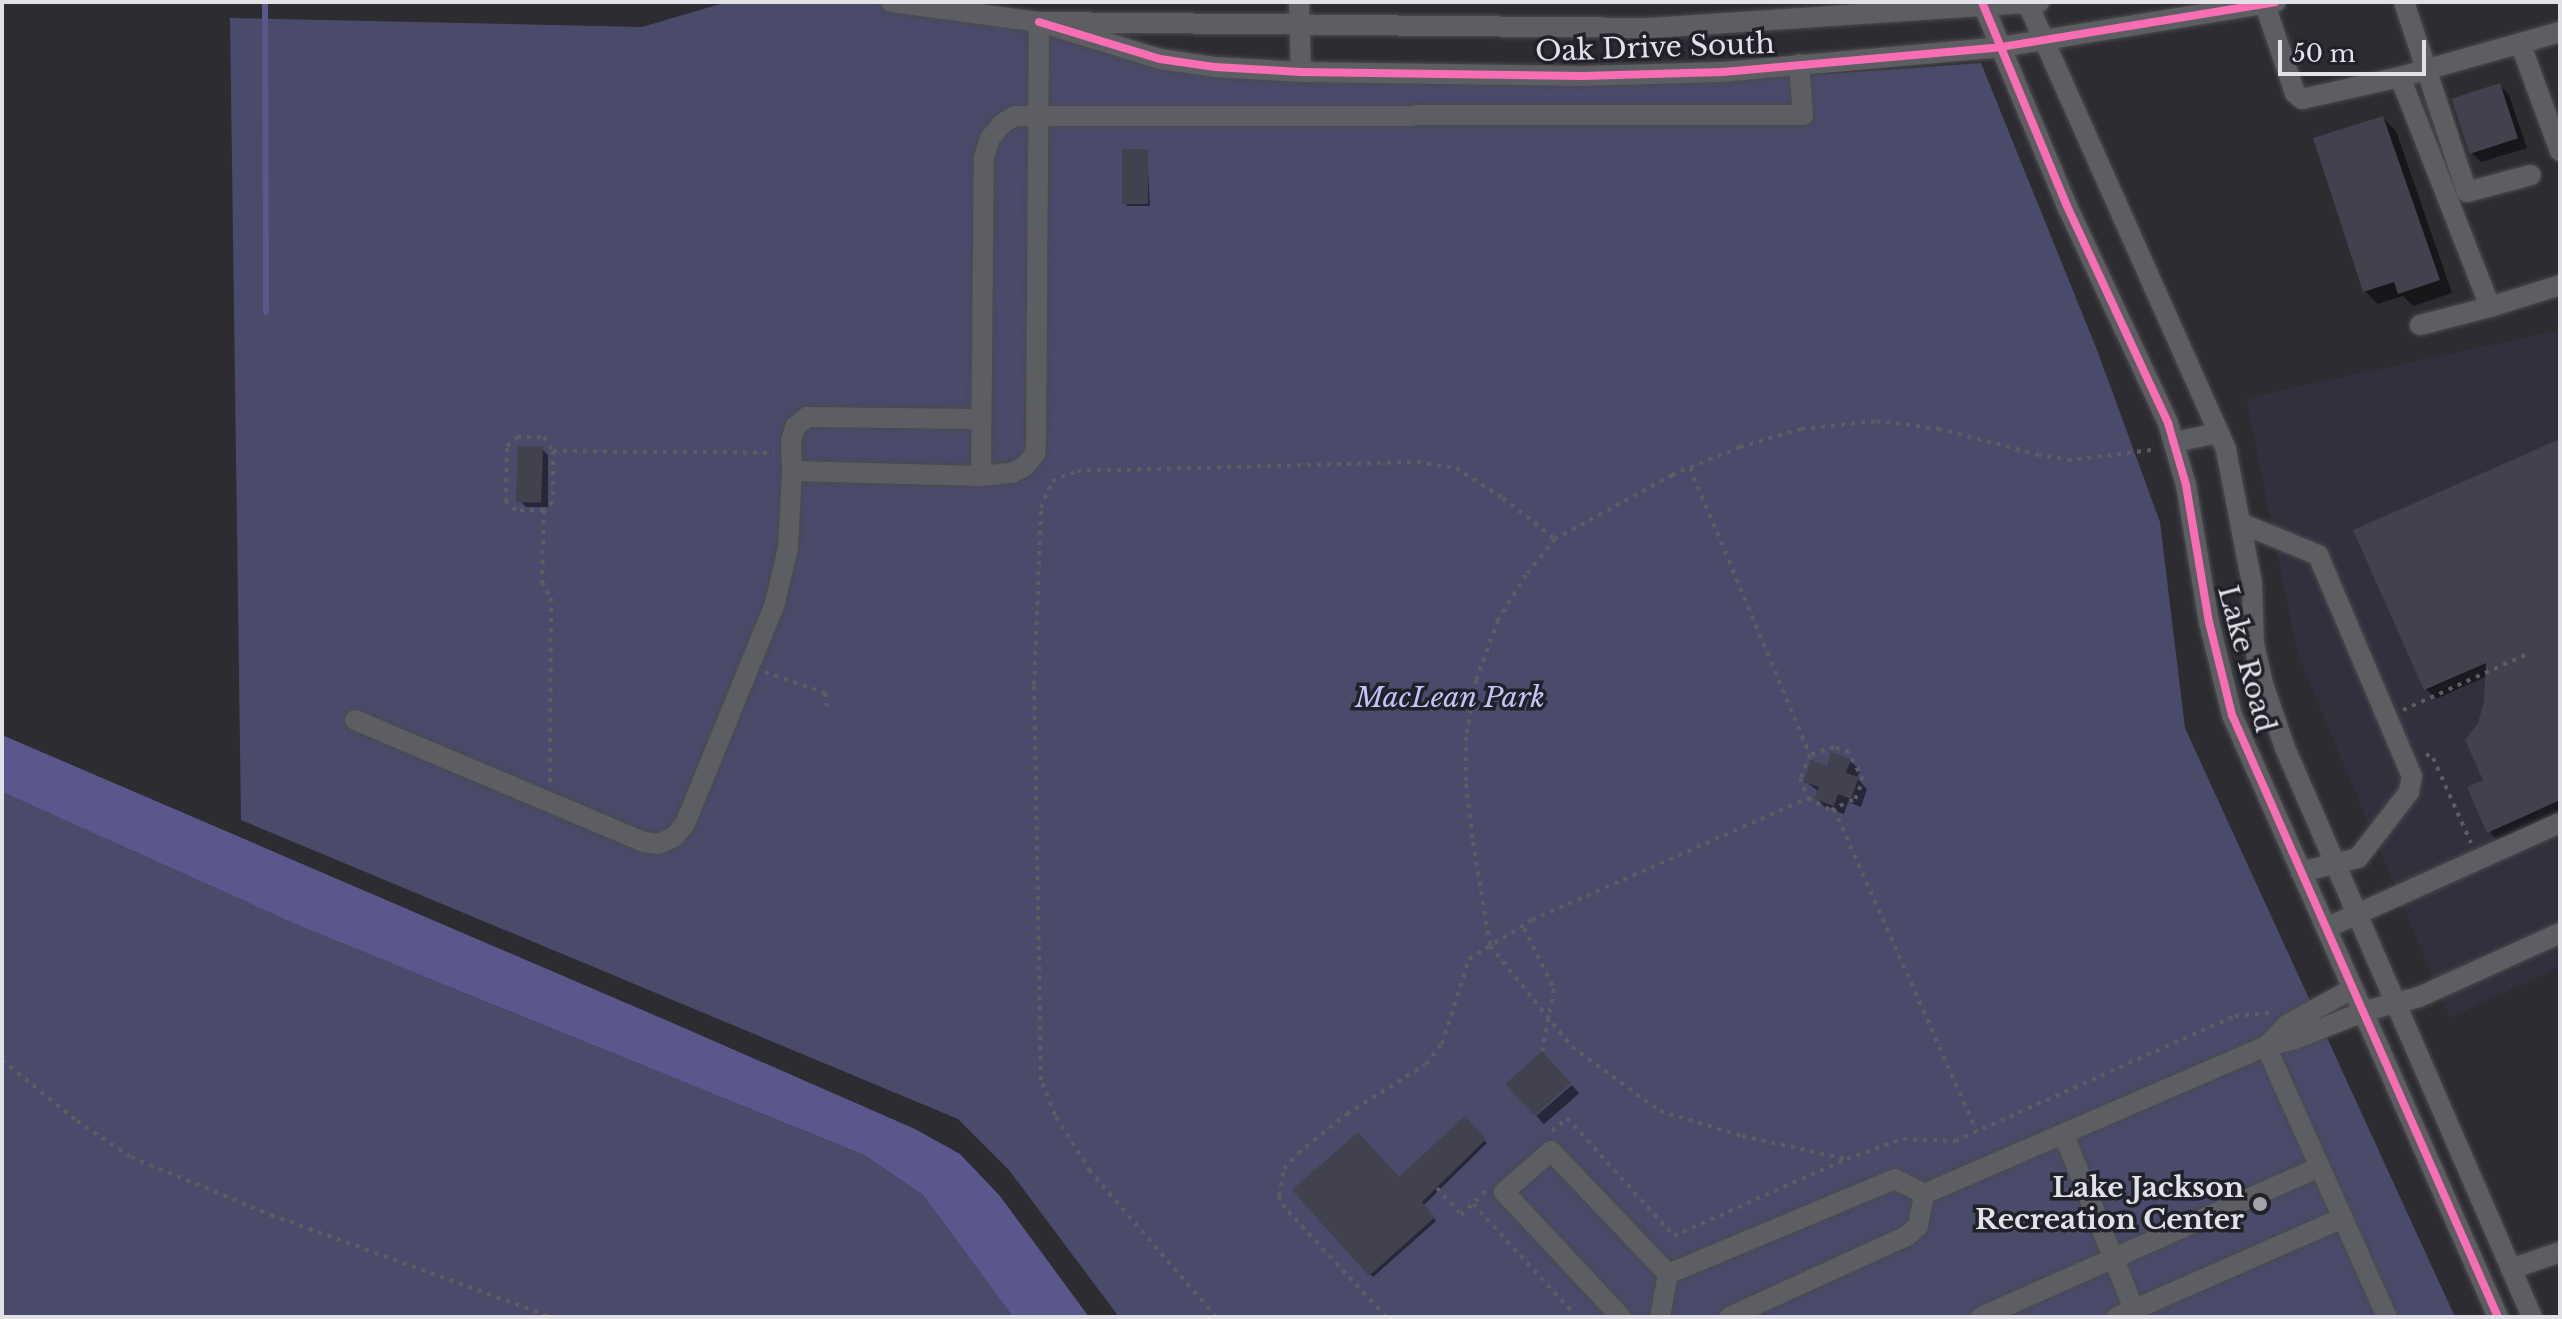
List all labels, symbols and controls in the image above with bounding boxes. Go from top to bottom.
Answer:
scale bar [2282,24,2430,74]
street label: Oak Drive South [1534,27,1776,69]
text: 50 m [2292,39,2355,68]
street label: Lake Road [2210,582,2282,736]
park label: MacLean Park [1355,681,1545,715]
place label: Lake Jackson Recreation Center [1975,1171,2244,1237]
marker: Lake Jackson Recreation Center [2251,1195,2269,1213]

